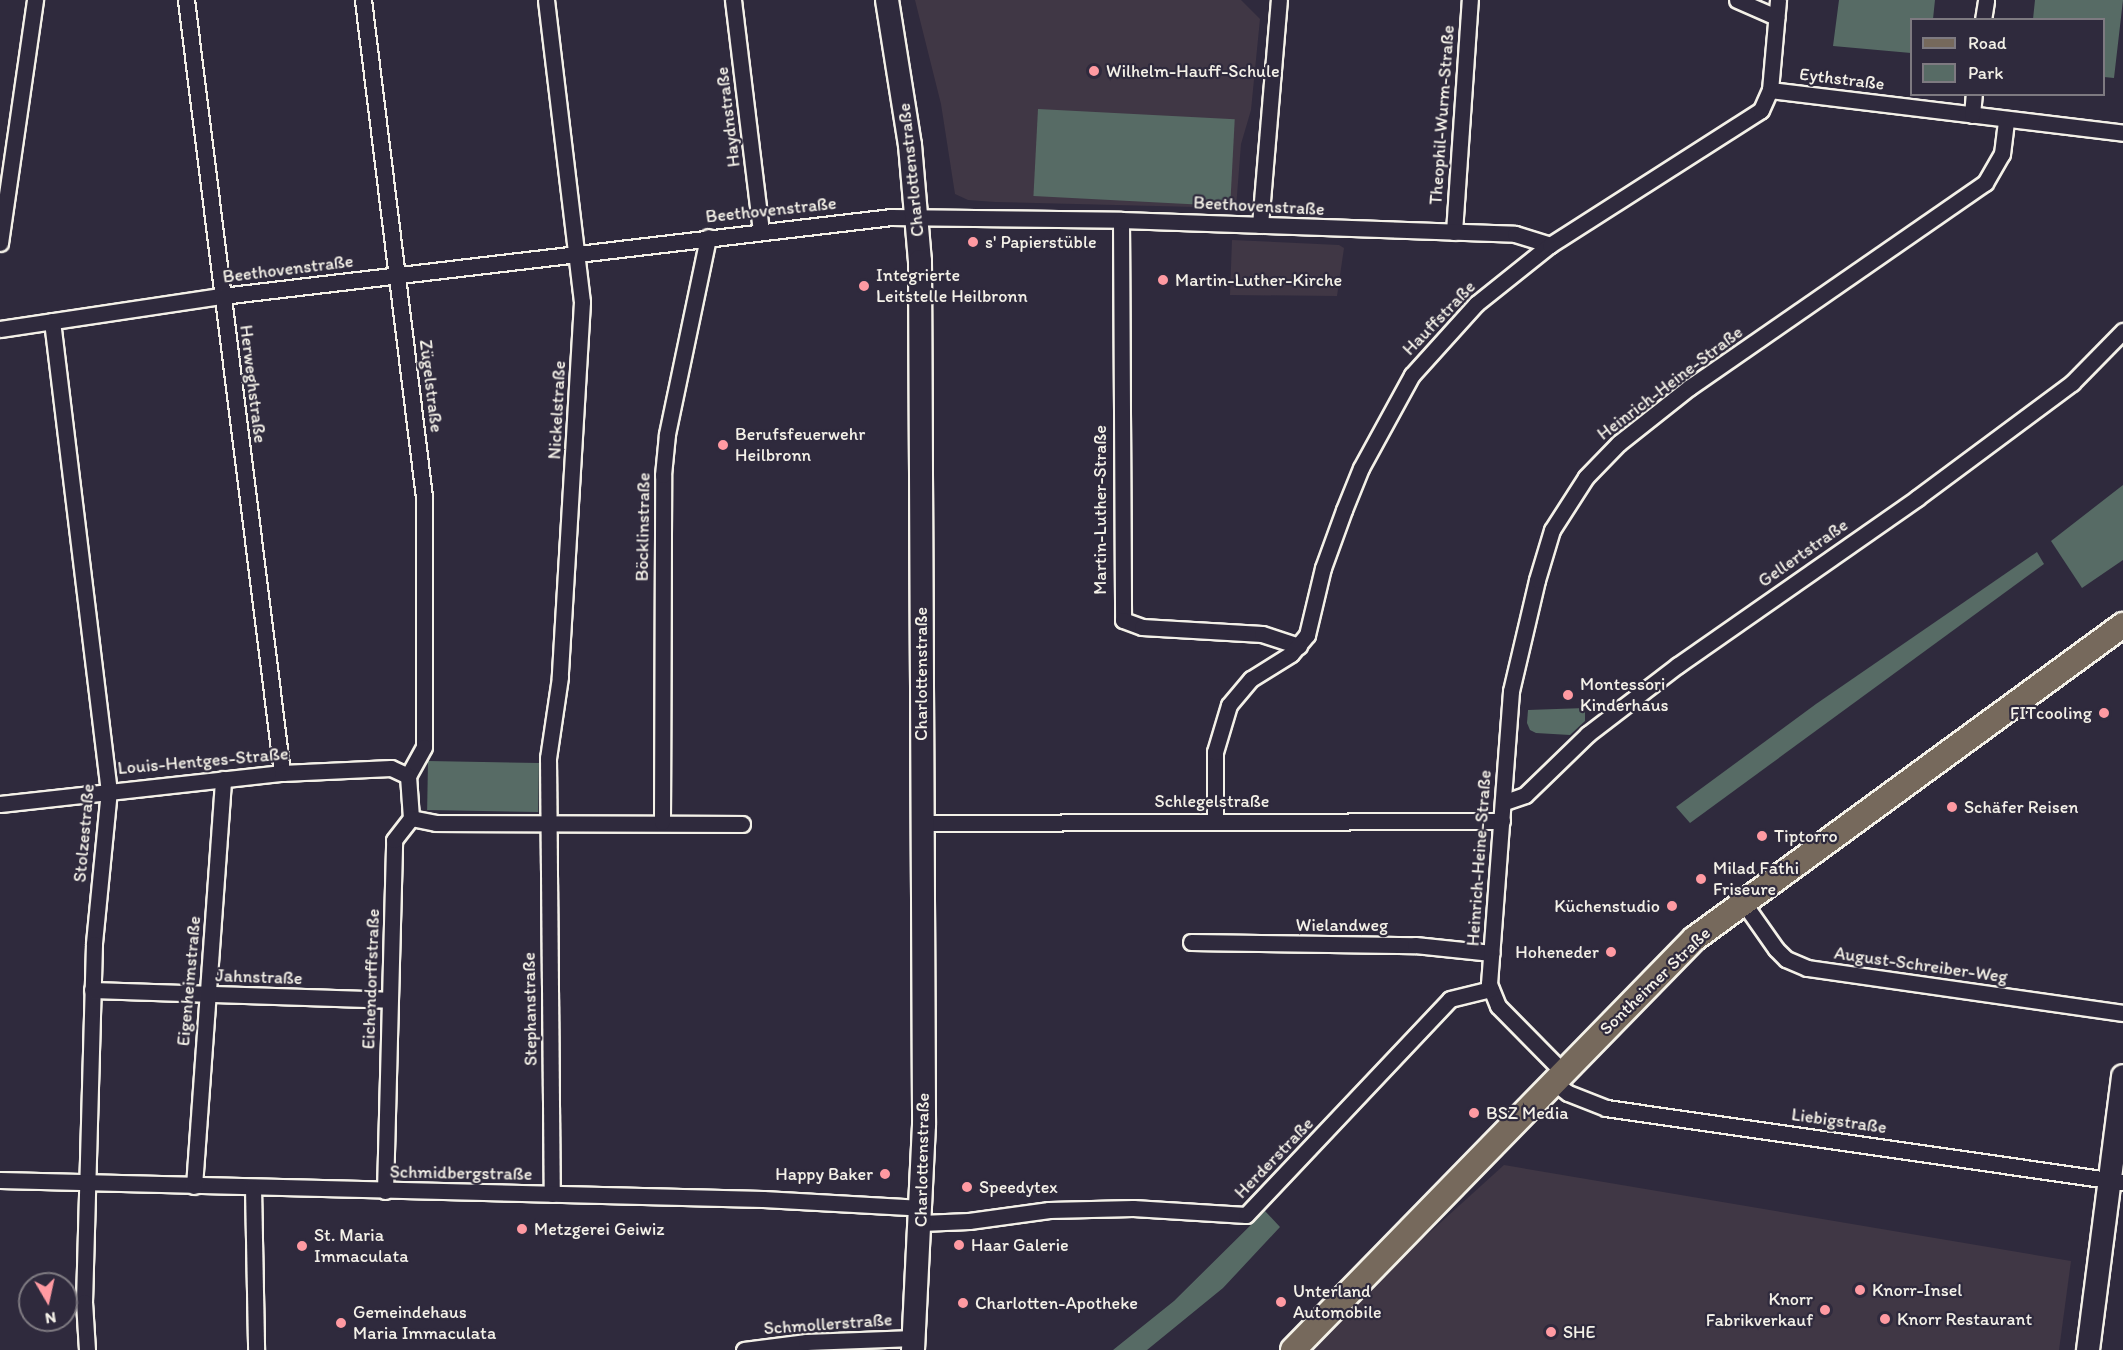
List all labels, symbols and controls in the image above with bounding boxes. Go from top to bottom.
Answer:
legend [1910,18,2105,96]
street label: Theophil-Wurm-Straße [1425,24,1459,206]
text: Road [1968,32,2007,54]
place label: Wilhelm-Hauff-Schule [1106,60,1280,82]
text: Park [1968,62,2003,84]
street label: Eythstraße [1798,63,1886,95]
marker: Wilhelm-Hauff-Schule [1087,64,1101,78]
street label: Haydnstraße [711,66,745,168]
street label: Charlottenstraße [893,102,929,238]
street label: Beethovenstraße [705,192,837,228]
street label: Beethovenstraße [1193,192,1325,220]
place label: s' Papierstüble [985,231,1097,253]
marker: s' Papierstüble [966,235,980,249]
street label: Beethovenstraße [221,250,355,288]
place label: Integrierte Leitstelle Heilbronn [876,265,1027,308]
place label: Martin-Luther-Kirche [1175,269,1342,291]
marker: Martin-Luther-Kirche [1156,273,1170,287]
street label: Hauffstraße [1398,276,1480,360]
marker: Integrierte Leitstelle Heilbronn [857,279,871,293]
street label: Heinrich-Heine-Straße [1593,321,1747,445]
street label: Herweghstraße [235,324,271,444]
street label: Zügelstraße [415,338,447,434]
street label: Nickelstraße [544,360,570,460]
place label: Berufsfeuerwehr Heilbronn [735,424,865,466]
street label: Martin-Luther-Straße [1089,425,1111,595]
marker: Berufsfeuerwehr Heilbronn [716,438,730,452]
street label: Böcklinstraße [631,472,655,582]
street label: Gellertstraße [1754,514,1852,592]
street label: Charlottenstraße [910,607,932,741]
place label: Montessori Kinderhaus [1580,674,1669,716]
marker: Montessori Kinderhaus [1561,688,1575,702]
place label: FITcooling [2010,702,2092,724]
marker: FITcooling [2097,706,2111,720]
street label: Louis-Hentges-Straße [117,743,289,779]
street label: Heinrich-Heine-Straße [1462,769,1496,947]
street label: Stolzestraße [69,783,99,883]
street label: Schlegelstraße [1155,790,1269,812]
place label: Schäfer Reisen [1964,796,2078,818]
marker: Schäfer Reisen [1945,800,1959,814]
place label: Tiptorro [1774,825,1838,847]
marker: Tiptorro [1755,829,1769,843]
place label: Milad Fathi Friseure [1713,858,1798,900]
marker: Milad Fathi Friseure [1694,872,1708,886]
place label: Küchenstudio [1554,895,1660,917]
marker: Küchenstudio [1665,899,1679,913]
street label: Eichendorffstraße [358,908,384,1050]
street label: Wielandweg [1296,914,1388,936]
street label: Eigenheimstraße [173,915,205,1047]
street label: Sontheimer Straße [1595,922,1715,1040]
place label: Hoheneder [1515,941,1599,963]
street label: August-Schreiber-Weg [1833,942,2009,988]
marker: Hoheneder [1604,945,1618,959]
street label: Stephanstraße [518,952,542,1066]
street label: Jahnstraße [215,965,303,989]
street label: Charlottenstraße [910,1093,934,1227]
place label: BSZ Media [1486,1102,1569,1124]
street label: Liebigstraße [1790,1104,1888,1138]
marker: BSZ Media [1467,1106,1481,1120]
street label: Herderstraße [1230,1113,1318,1203]
street label: Schmidbergstraße [390,1161,532,1185]
place label: Happy Baker [775,1163,873,1185]
marker: Happy Baker [878,1167,892,1181]
place label: Speedytex [979,1176,1058,1198]
marker: Speedytex [960,1180,974,1194]
place label: Metzgerei Geiwiz [534,1218,665,1240]
marker: Metzgerei Geiwiz [515,1222,529,1236]
place label: St. Maria Immaculata [314,1225,409,1268]
place label: Haar Galerie [971,1234,1068,1256]
marker: Haar Galerie [952,1238,966,1252]
marker: St. Maria Immaculata [295,1239,309,1253]
north arrow [18,1272,78,1332]
place label: Knorr-Insel [1872,1279,1962,1301]
place label: Unterland Automobile [1293,1281,1382,1324]
marker: Knorr-Insel [1853,1283,1867,1297]
place label: Knorr Fabrikverkauf [1706,1289,1813,1332]
place label: Charlotten-Apotheke [975,1292,1138,1314]
marker: Unterland Automobile [1274,1295,1288,1309]
marker: Charlotten-Apotheke [956,1296,970,1310]
place label: Gemeindehaus Maria Immaculata [353,1302,496,1344]
marker: Knorr Fabrikverkauf [1818,1303,1832,1317]
text: N [44,1308,57,1329]
place label: Knorr Restaurant [1897,1308,2032,1330]
street label: Schmollerstraße [763,1309,893,1339]
marker: Knorr Restaurant [1878,1312,1892,1326]
marker: Gemeindehaus Maria Immaculata [334,1316,348,1330]
place label: SHE [1563,1321,1596,1343]
marker: SHE [1544,1325,1558,1339]

